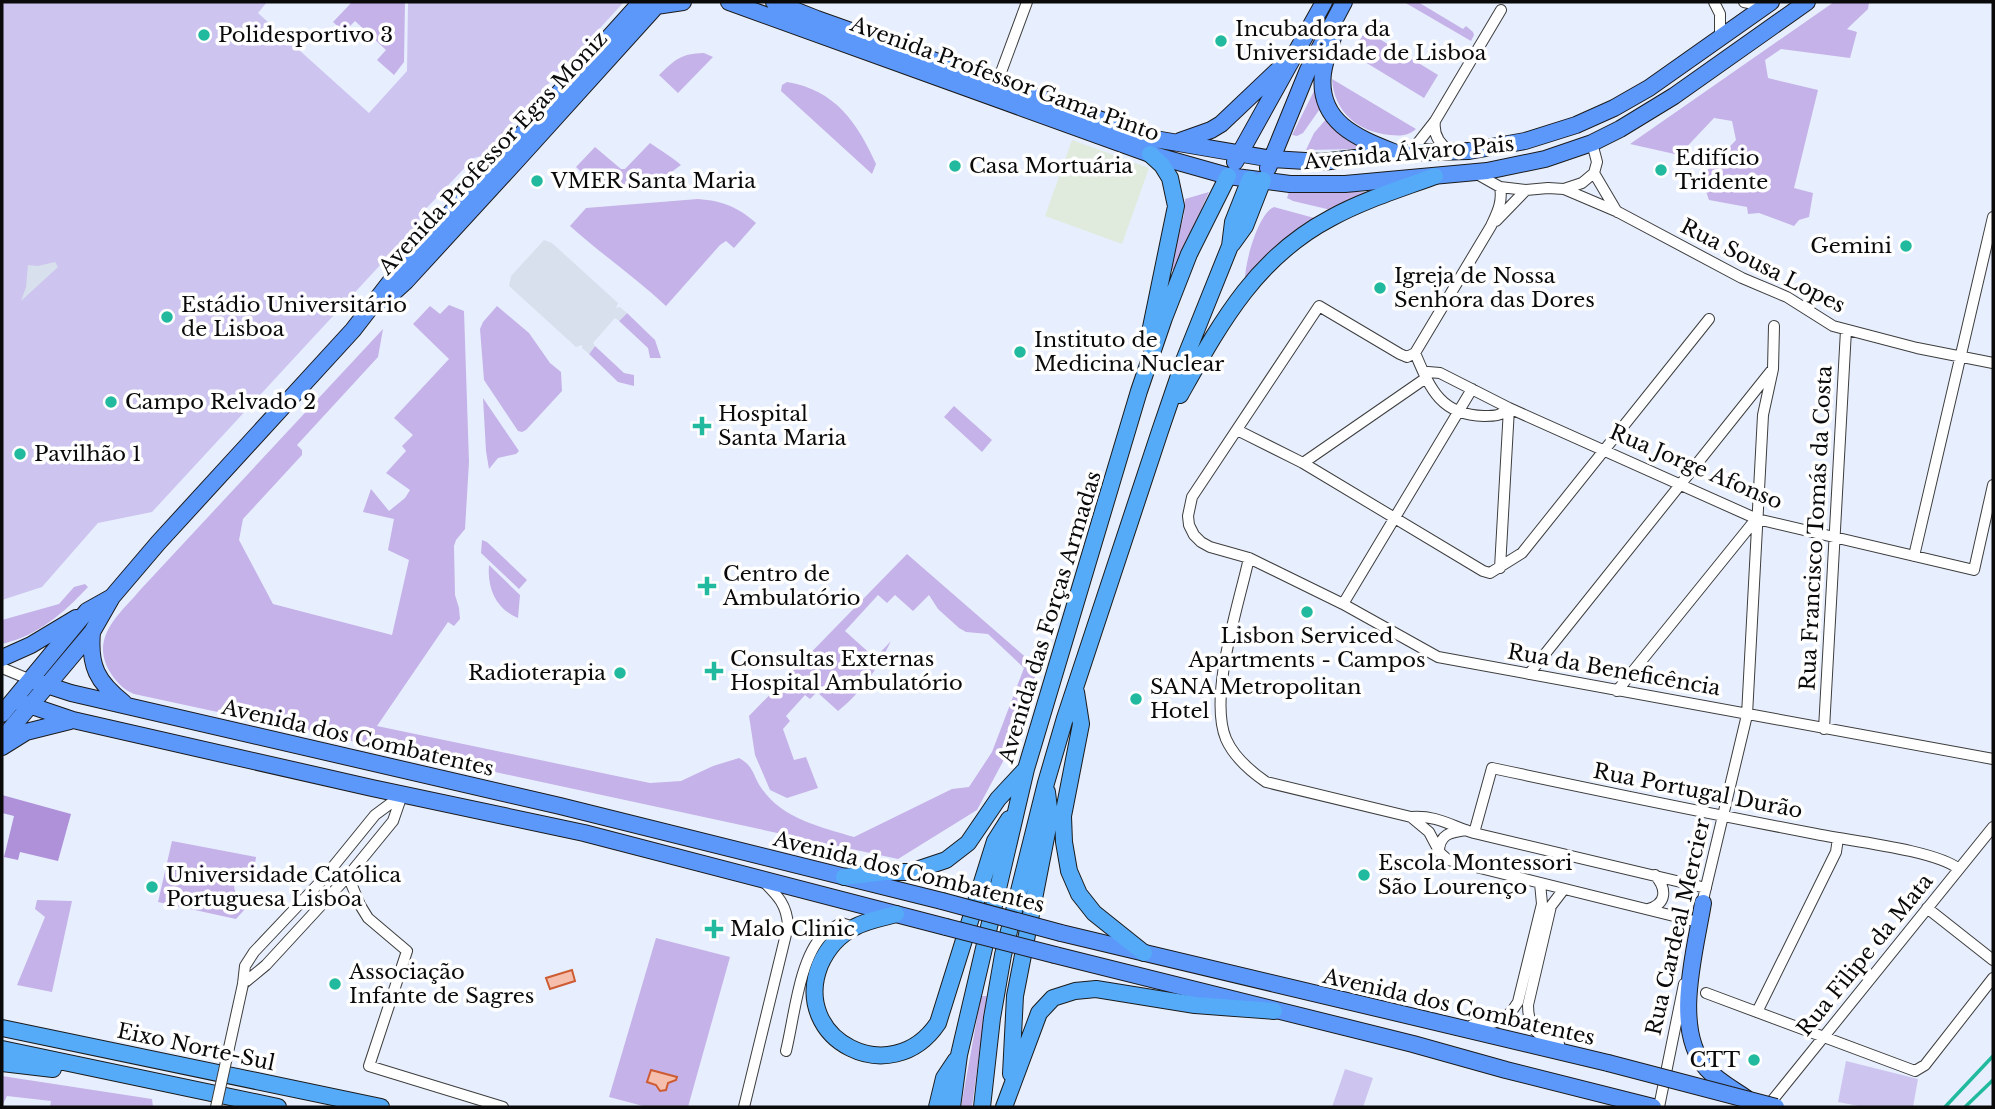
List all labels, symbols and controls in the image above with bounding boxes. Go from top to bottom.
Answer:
street label: Avenida Professor Gama Pinto [846,11,1163,147]
place label: Incubadora da Universidade de Lisboa [1235,16,1487,66]
place label: Polidesportivo 3 [218,22,393,48]
street label: Avenida Professor Egas Moniz [372,26,613,281]
marker: Polidesportivo 3 [196,27,212,43]
marker: Incubadora da Universidade de Lisboa [1213,33,1229,49]
street label: Avenida Álvaro Pais [1302,131,1515,175]
place label: Edifício Tridente [1675,145,1768,195]
place label: Casa Mortuária [969,153,1133,179]
marker: Casa Mortuária [947,158,963,174]
marker: Edifício Tridente [1653,162,1669,178]
place label: VMER Santa Maria [550,168,756,194]
marker: VMER Santa Maria [529,173,545,189]
street label: Rua Sousa Lopes [1676,213,1850,319]
place label: Gemini [1810,233,1892,259]
marker: Gemini [1898,238,1914,254]
place label: Igreja de Nossa Senhora das Dores [1394,263,1595,313]
marker: Igreja de Nossa Senhora das Dores [1372,280,1388,296]
place label: Estádio Universitário de Lisboa [181,292,407,342]
marker: Estádio Universitário de Lisboa [159,309,175,325]
place label: Instituto de Medicina Nuclear [1034,327,1224,377]
marker: Instituto de Medicina Nuclear [1012,344,1028,360]
street label: Rua Francisco Tomás da Costa [1794,364,1838,691]
place label: Campo Relvado 2 [125,389,316,415]
marker: Campo Relvado 2 [103,394,119,410]
place label: Hospital Santa Maria [718,401,847,451]
marker: Hospital Santa Maria [692,416,712,436]
street label: Rua Jorge Afonso [1606,419,1786,515]
place label: Pavilhão 1 [34,441,141,467]
marker: Pavilhão 1 [12,446,28,462]
street label: Avenida das Forças Armadas [993,468,1107,767]
place label: Centro de Ambulatório [722,561,861,611]
marker: Centro de Ambulatório [697,576,717,596]
marker: Lisbon Serviced Apartments - Campos [1299,604,1315,620]
place label: Lisbon Serviced Apartments - Campos [1188,623,1425,673]
street label: Rua da Beneficência [1505,638,1723,702]
place label: Consultas Externas Hospital Ambulatório [730,646,963,696]
place label: Radioterapia [468,660,606,686]
marker: Consultas Externas Hospital Ambulatório [704,661,724,681]
marker: Radioterapia [612,665,628,681]
place label: SANA Metropolitan Hotel [1150,674,1361,724]
marker: SANA Metropolitan Hotel [1128,691,1144,707]
street label: Avenida dos Combatentes [218,694,497,782]
street label: Rua Portugal Durão [1591,758,1805,824]
street label: Rua Cardeal Mercier [1640,816,1716,1038]
street label: Avenida dos Combatentes [770,825,1047,918]
place label: Escola Montessori São Lourenço [1378,850,1573,900]
place label: Universidade Católica Portuguesa Lisboa [166,862,401,912]
marker: Escola Montessori São Lourenço [1356,867,1372,883]
street label: Rua Filipe da Mata [1792,868,1939,1041]
marker: Universidade Católica Portuguesa Lisboa [144,879,160,895]
place label: Malo Clinic [730,916,855,942]
marker: Malo Clinic [704,919,724,939]
place label: Associação Infante de Sagres [348,959,534,1009]
street label: Avenida dos Combatentes [1319,963,1598,1051]
marker: Associação Infante de Sagres [327,976,343,992]
street label: Eixo Norte-Sul [115,1018,277,1076]
place label: CTT [1689,1047,1740,1073]
marker: CTT [1746,1052,1762,1068]

